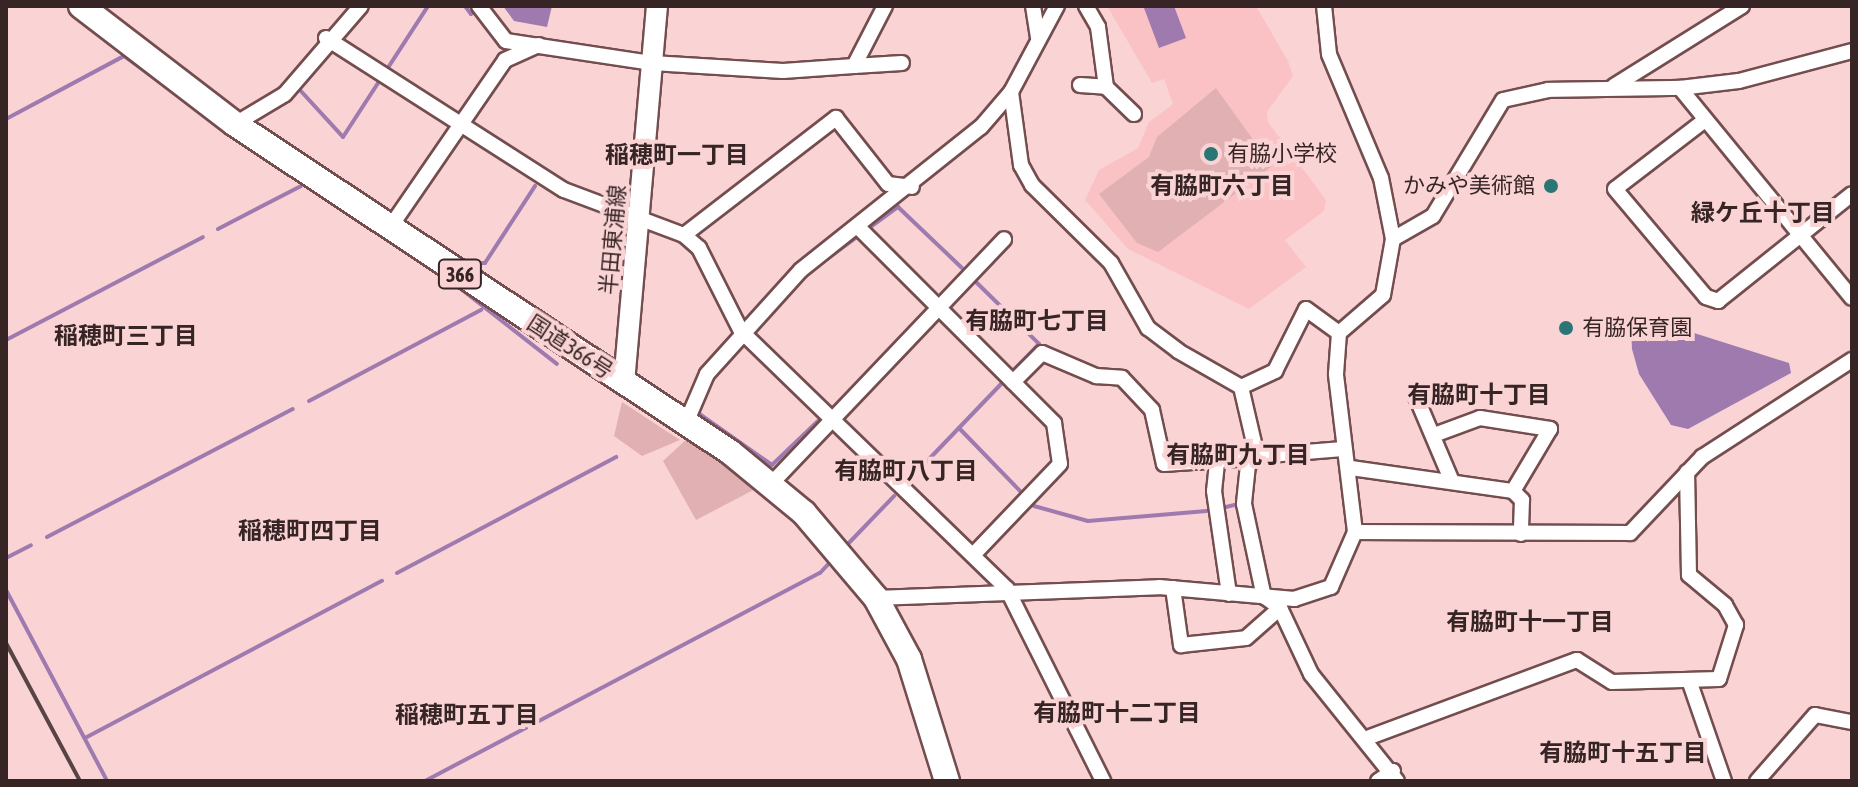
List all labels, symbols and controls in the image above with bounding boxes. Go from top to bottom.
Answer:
district label: 稲穂町一丁目 [605,141,749,169]
place label: 有脇小学校 [1227,141,1337,167]
marker: 有脇小学校 [1202,145,1220,163]
district label: 有脇町六丁目 [1150,172,1294,200]
place label: かみや美術館 [1403,173,1535,199]
marker: かみや美術館 [1542,177,1560,195]
street label: 半田東浦線 [595,184,631,296]
district label: 緑ケ丘十丁目 [1691,199,1835,227]
road number: 366 [436,258,484,290]
district label: 有脇町七丁目 [965,307,1109,335]
street label: 国道366号 [522,310,618,384]
place label: 有脇保育園 [1582,315,1692,341]
marker: 有脇保育園 [1557,319,1575,337]
district label: 稲穂町三丁目 [54,322,198,350]
district label: 有脇町十丁目 [1407,381,1551,409]
district label: 有脇町九丁目 [1166,441,1310,469]
district label: 有脇町八丁目 [834,457,978,485]
district label: 稲穂町四丁目 [238,517,382,545]
district label: 有脇町十一丁目 [1446,608,1614,636]
district label: 有脇町十二丁目 [1033,699,1201,727]
district label: 稲穂町五丁目 [395,701,539,729]
district label: 有脇町十五丁目 [1539,739,1707,767]

